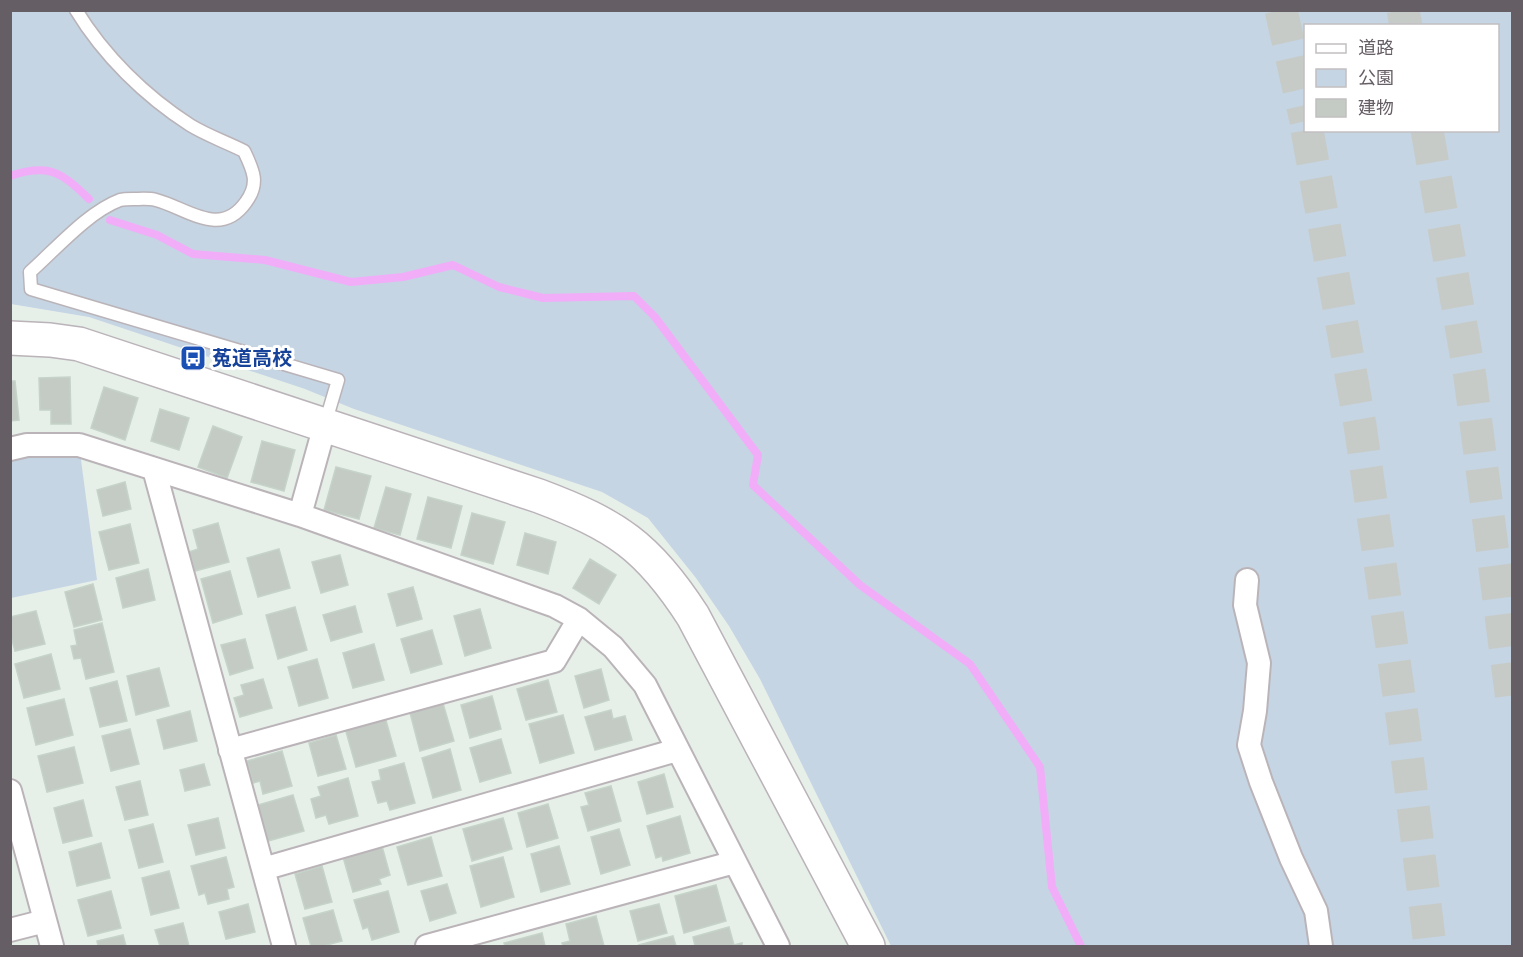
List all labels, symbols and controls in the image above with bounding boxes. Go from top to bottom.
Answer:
legend [1304,24,1499,132]
text: 道路 [1358,36,1394,59]
text: 公園 [1358,66,1394,89]
text: 建物 [1358,96,1394,119]
bus stop icon: 菟道高校 [178,343,208,373]
place label: 菟道高校 [212,345,292,371]

